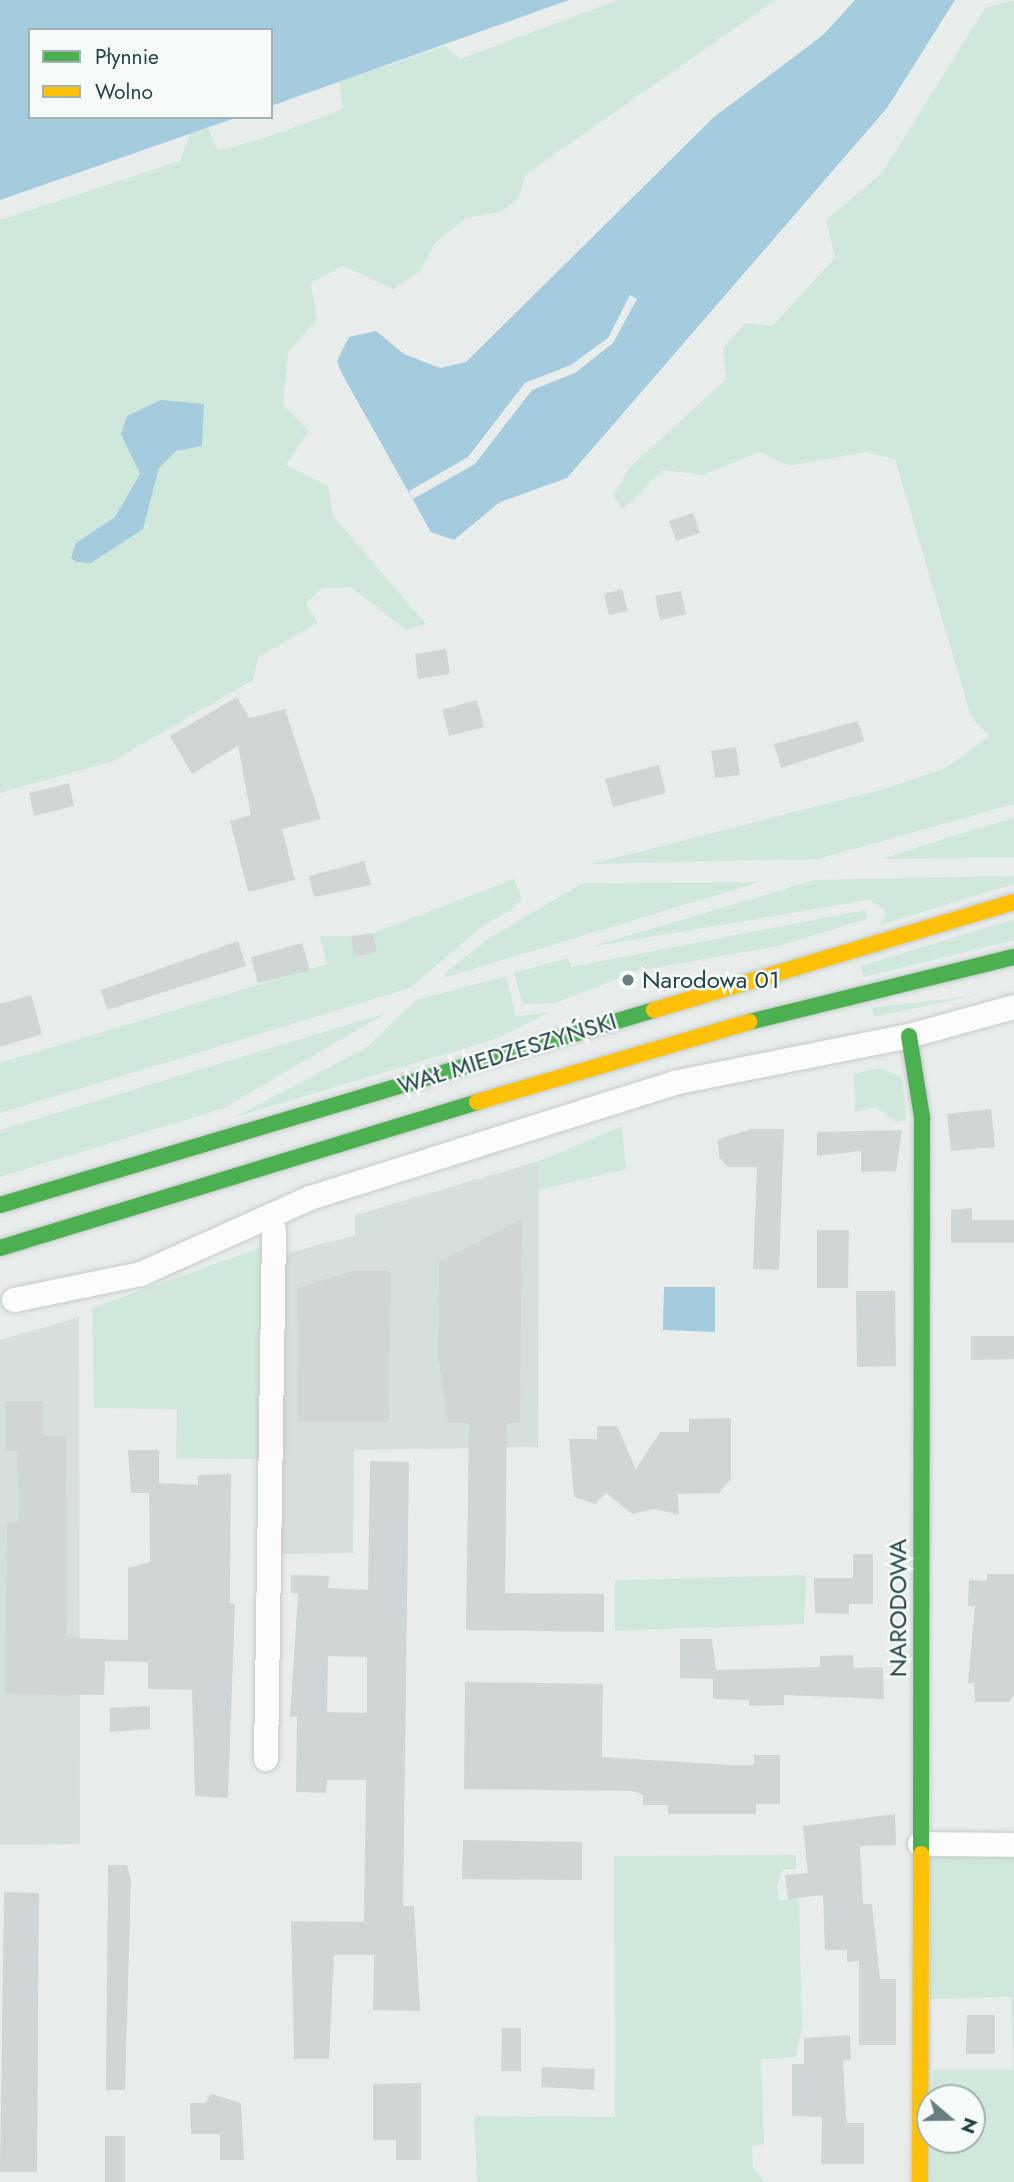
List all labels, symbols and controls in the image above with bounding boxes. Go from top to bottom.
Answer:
legend [28,28,273,119]
text: Płynnie [95,42,159,72]
text: Wolno [95,77,153,107]
place label: Narodowa 01 [642,966,780,994]
marker: Narodowa 01 [620,972,636,988]
street label: WAŁ MIEDZESZYŃSKI [394,1006,620,1100]
street label: NARODOWA [884,1539,912,1677]
north arrow [916,2084,986,2154]
text: N [954,2114,985,2137]

